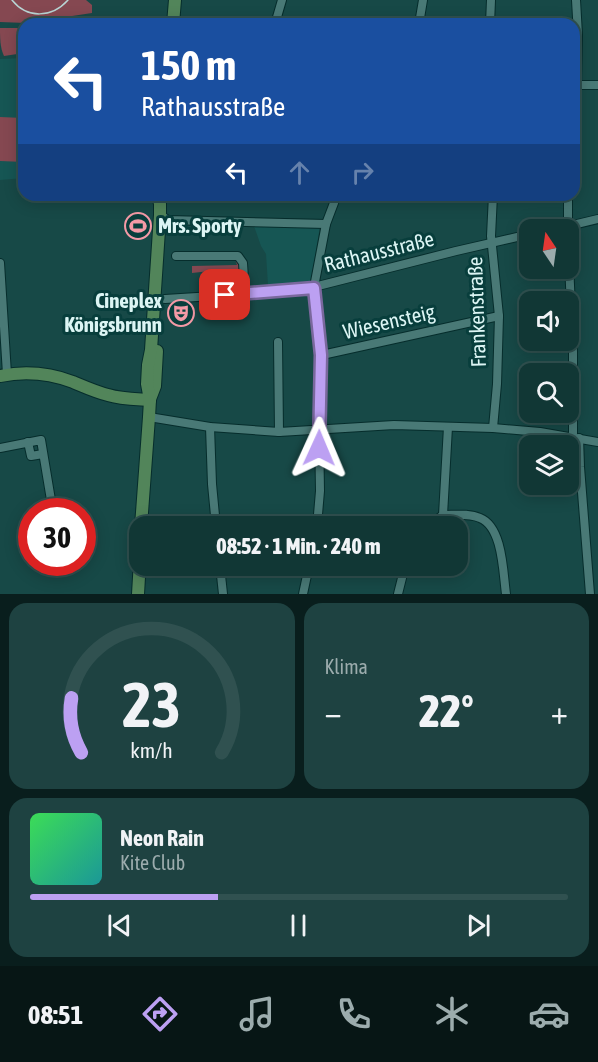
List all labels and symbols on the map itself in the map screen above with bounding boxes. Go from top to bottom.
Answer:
sports icon: Mrs. Sporty [123,211,153,241]
place label: Mrs. Sporty [158,213,242,237]
north arrow [519,219,579,279]
street label: Rathausstraße [321,226,436,276]
street label: Frankenstraße [462,256,490,368]
pin [199,269,250,320]
place label: Cineplex Königsbrunn [64,288,163,336]
theatre icon: Cineplex Königsbrunn [166,298,196,328]
street label: Wiesensteig [341,299,437,343]
position arrow [287,416,351,480]
speed limit sign: 30 [18,498,96,576]

